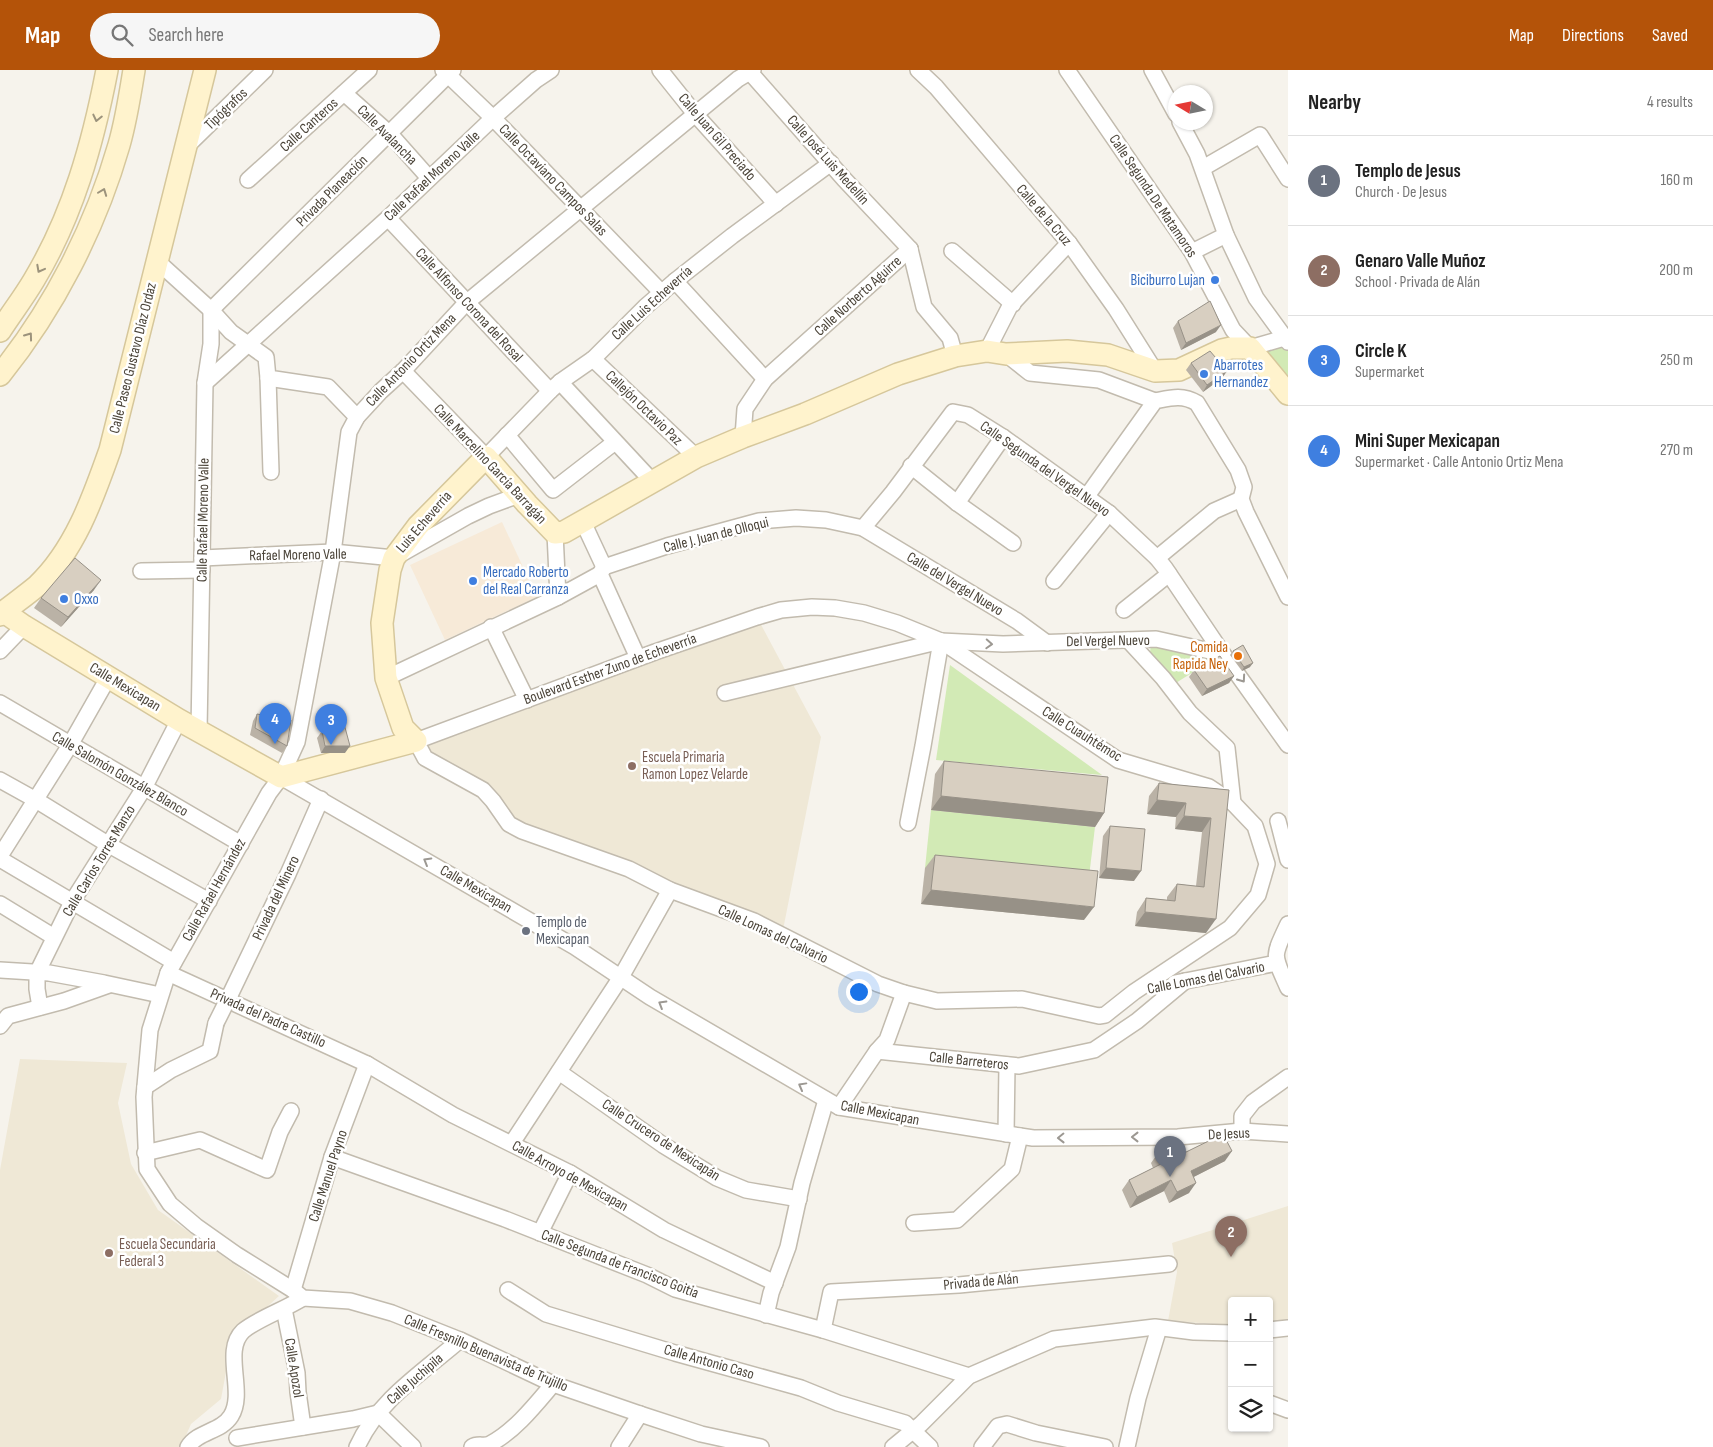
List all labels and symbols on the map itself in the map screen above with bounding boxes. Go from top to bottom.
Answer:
street label: Tipógrafos [200,84,252,134]
north arrow [1168,85,1213,130]
street label: Calle Juan Gil Preciado [674,89,760,185]
street label: Calle Canteros [276,94,342,156]
street label: Calle Avalancha [353,101,421,169]
street label: Calle José Luis Medellín [783,111,873,209]
one-way arrow [92,113,103,122]
street label: Calle Octaviano Campos Salas [495,120,611,240]
street label: Calle Rafael Moreno Valle [380,127,484,225]
street label: Calle Segunda De Matamoros [1105,131,1201,261]
street label: Privada Planeación [292,151,372,231]
street label: Calle de la Cruz [1012,180,1076,250]
one-way arrow [97,188,107,196]
street label: Calle Alfonso Corona del Rosal [411,244,527,366]
street label: Calle Norberto Aguirre [810,252,906,340]
street label: Calle Luis Echeverría [608,261,697,344]
one-way arrow [36,264,46,273]
place label: Biciburro Lujan [1131,271,1205,290]
marker: Biciburro Lujan [1209,274,1221,286]
street label: Calle Paseo Gustavo Díaz Ordaz [105,280,161,435]
street label: Calle Antonio Ortiz Mena [362,309,461,411]
one-way arrow [23,332,32,342]
place label: Abarrotes Hernandez [1213,356,1269,392]
street label: Callejón Octavio Paz [601,366,687,450]
marker: Abarrotes Hernandez [1198,368,1210,380]
street label: Calle Marcelino García Barragán [429,400,551,528]
street label: Calle Segunda del Vergel Nuevo [976,417,1114,521]
street label: Calle Rafael Moreno Valle [192,458,214,582]
street label: Luis Echeverria [392,487,456,557]
street label: Calle J. Juan de Olloqui [661,513,771,557]
street label: Rafael Moreno Valle [249,545,347,565]
street label: Calle del Vergel Nuevo [903,548,1007,620]
place label: Mercado Roberto del Real Carranza [483,563,569,599]
marker: Mercado Roberto del Real Carranza [467,575,479,587]
place label: Oxxo [74,590,99,609]
marker: Oxxo [58,593,70,605]
street label: Boulevard Esther Zuno de Echeverría [521,629,699,709]
street label: Del Vergel Nuevo [1066,631,1150,651]
one-way arrow [986,638,994,649]
place label: Comida Rapida Ney [1173,638,1228,674]
marker: Comida Rapida Ney [1232,650,1244,662]
street label: Calle Mexicapan [86,658,164,716]
one-way arrow [1236,673,1245,683]
street label: Calle Cuauhtémoc [1038,702,1126,766]
pin: 4 [259,703,291,744]
pin: 3 [315,704,347,745]
street label: Calle Salomón González Blanco [48,727,192,821]
place label: Escuela Primaria Ramon Lopez Velarde [642,748,748,784]
marker: Escuela Primaria Ramon Lopez Velarde [626,760,638,772]
street label: Calle Carlos Torres Manzo [58,802,140,920]
street label: Calle Rafael Hernández [178,835,250,945]
street label: Privada del Minero [248,853,304,943]
one-way arrow [423,857,432,867]
street label: Calle Mexicapan [437,861,515,917]
street label: Calle Lomas del Calvario [715,900,831,968]
place label: Templo de Mexicapan [536,913,589,949]
marker: Templo de Mexicapan [520,925,532,937]
street label: Calle Lomas del Calvario [1146,957,1266,999]
your location [846,979,872,1005]
street label: Privada del Padre Castillo [207,984,329,1052]
one-way arrow [658,1001,667,1011]
street label: Calle Barreteros [928,1047,1010,1075]
one-way arrow [799,1082,808,1092]
street label: Calle Crucero de Mexicapán [598,1095,724,1185]
street label: Calle Mexicapan [839,1096,921,1130]
street label: De Jesus [1208,1123,1250,1145]
street label: Calle Manuel Payno [304,1128,352,1224]
one-way arrow [1130,1132,1138,1142]
one-way arrow [1057,1133,1065,1143]
street label: Calle Arroyo de Mexicapan [508,1136,632,1216]
pin: 1 [1154,1136,1186,1177]
pin: 2 [1215,1216,1247,1257]
street label: Calle Segunda de Francisco Goitia [538,1225,702,1303]
place label: Escuela Secundaria Federal 3 [119,1235,216,1271]
marker: Escuela Secundaria Federal 3 [103,1247,115,1259]
street label: Privada de Alán [943,1269,1019,1295]
street label: Calle Fresnillo Buenavista de Trujillo [401,1310,571,1396]
street label: Calle Apozol [280,1337,308,1399]
street label: Calle Antonio Caso [662,1340,756,1384]
street label: Calle Juchipila [383,1349,447,1409]

